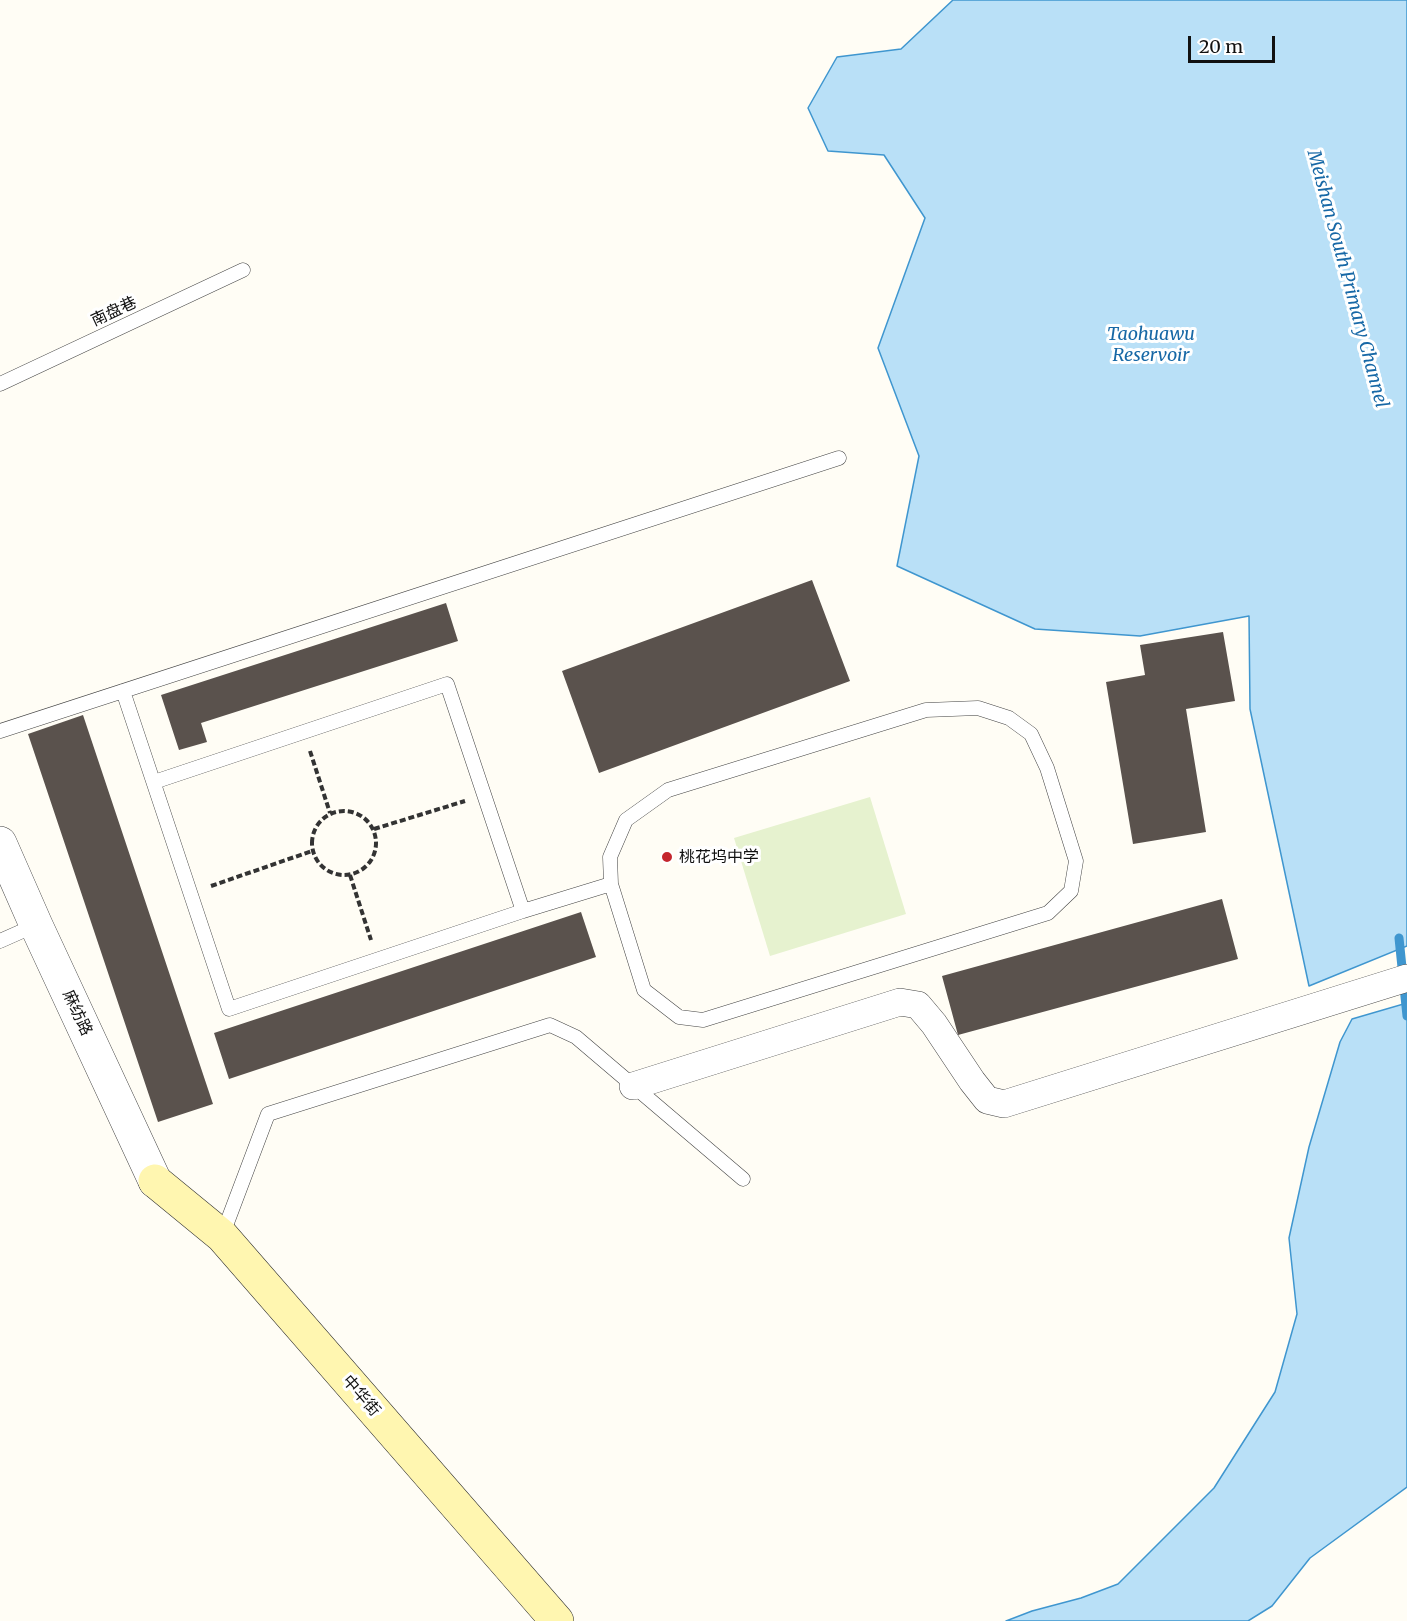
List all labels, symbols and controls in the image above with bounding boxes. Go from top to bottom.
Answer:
scale bar [1191,24,1278,62]
text: 20 m [1199,35,1243,58]
water label: Meishan South Primary Channel [1302,148,1392,410]
street label: 南盘巷 [88,293,140,331]
water label: Taohuawu Reservoir [1107,324,1195,366]
place label: 桃花坞中学 [679,847,759,867]
marker: 桃花坞中学 [660,850,674,864]
street label: 麻纺路 [58,987,96,1039]
street label: 中华街 [338,1372,384,1420]

